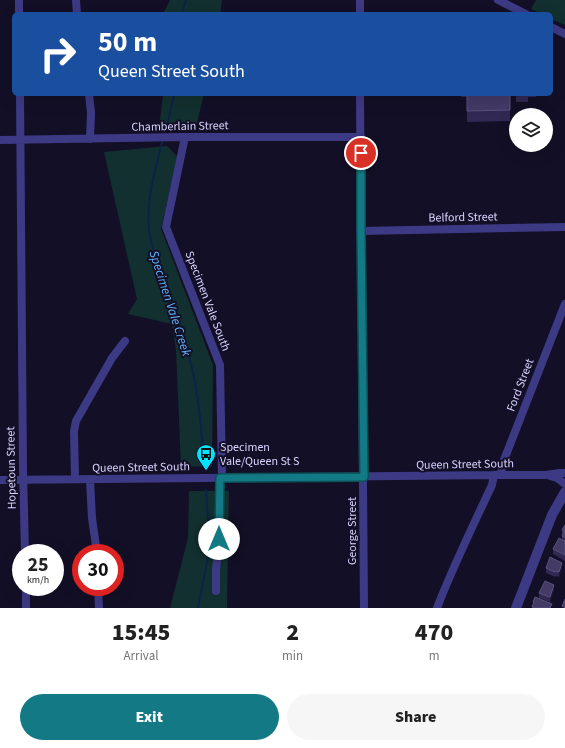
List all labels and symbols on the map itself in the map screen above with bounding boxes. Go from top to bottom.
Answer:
street label: Chamberlain Street [131,117,229,136]
pin [344,136,378,170]
street label: Belford Street [428,208,498,227]
water label: Specimen Vale Creek [145,248,196,359]
street label: Specimen Vale South [181,249,234,354]
street label: Ford Street [503,356,538,414]
street label: Hopetoun Street [2,426,21,510]
place label: Specimen Vale/Queen St S [220,439,299,470]
bus stop icon: Specimen Vale/Queen St S [195,443,217,471]
street label: Queen Street South [416,455,514,474]
street label: Queen Street South [92,458,190,477]
street label: George Street [344,497,361,565]
position arrow [198,518,240,560]
speed limit sign: 30 [72,544,124,596]

